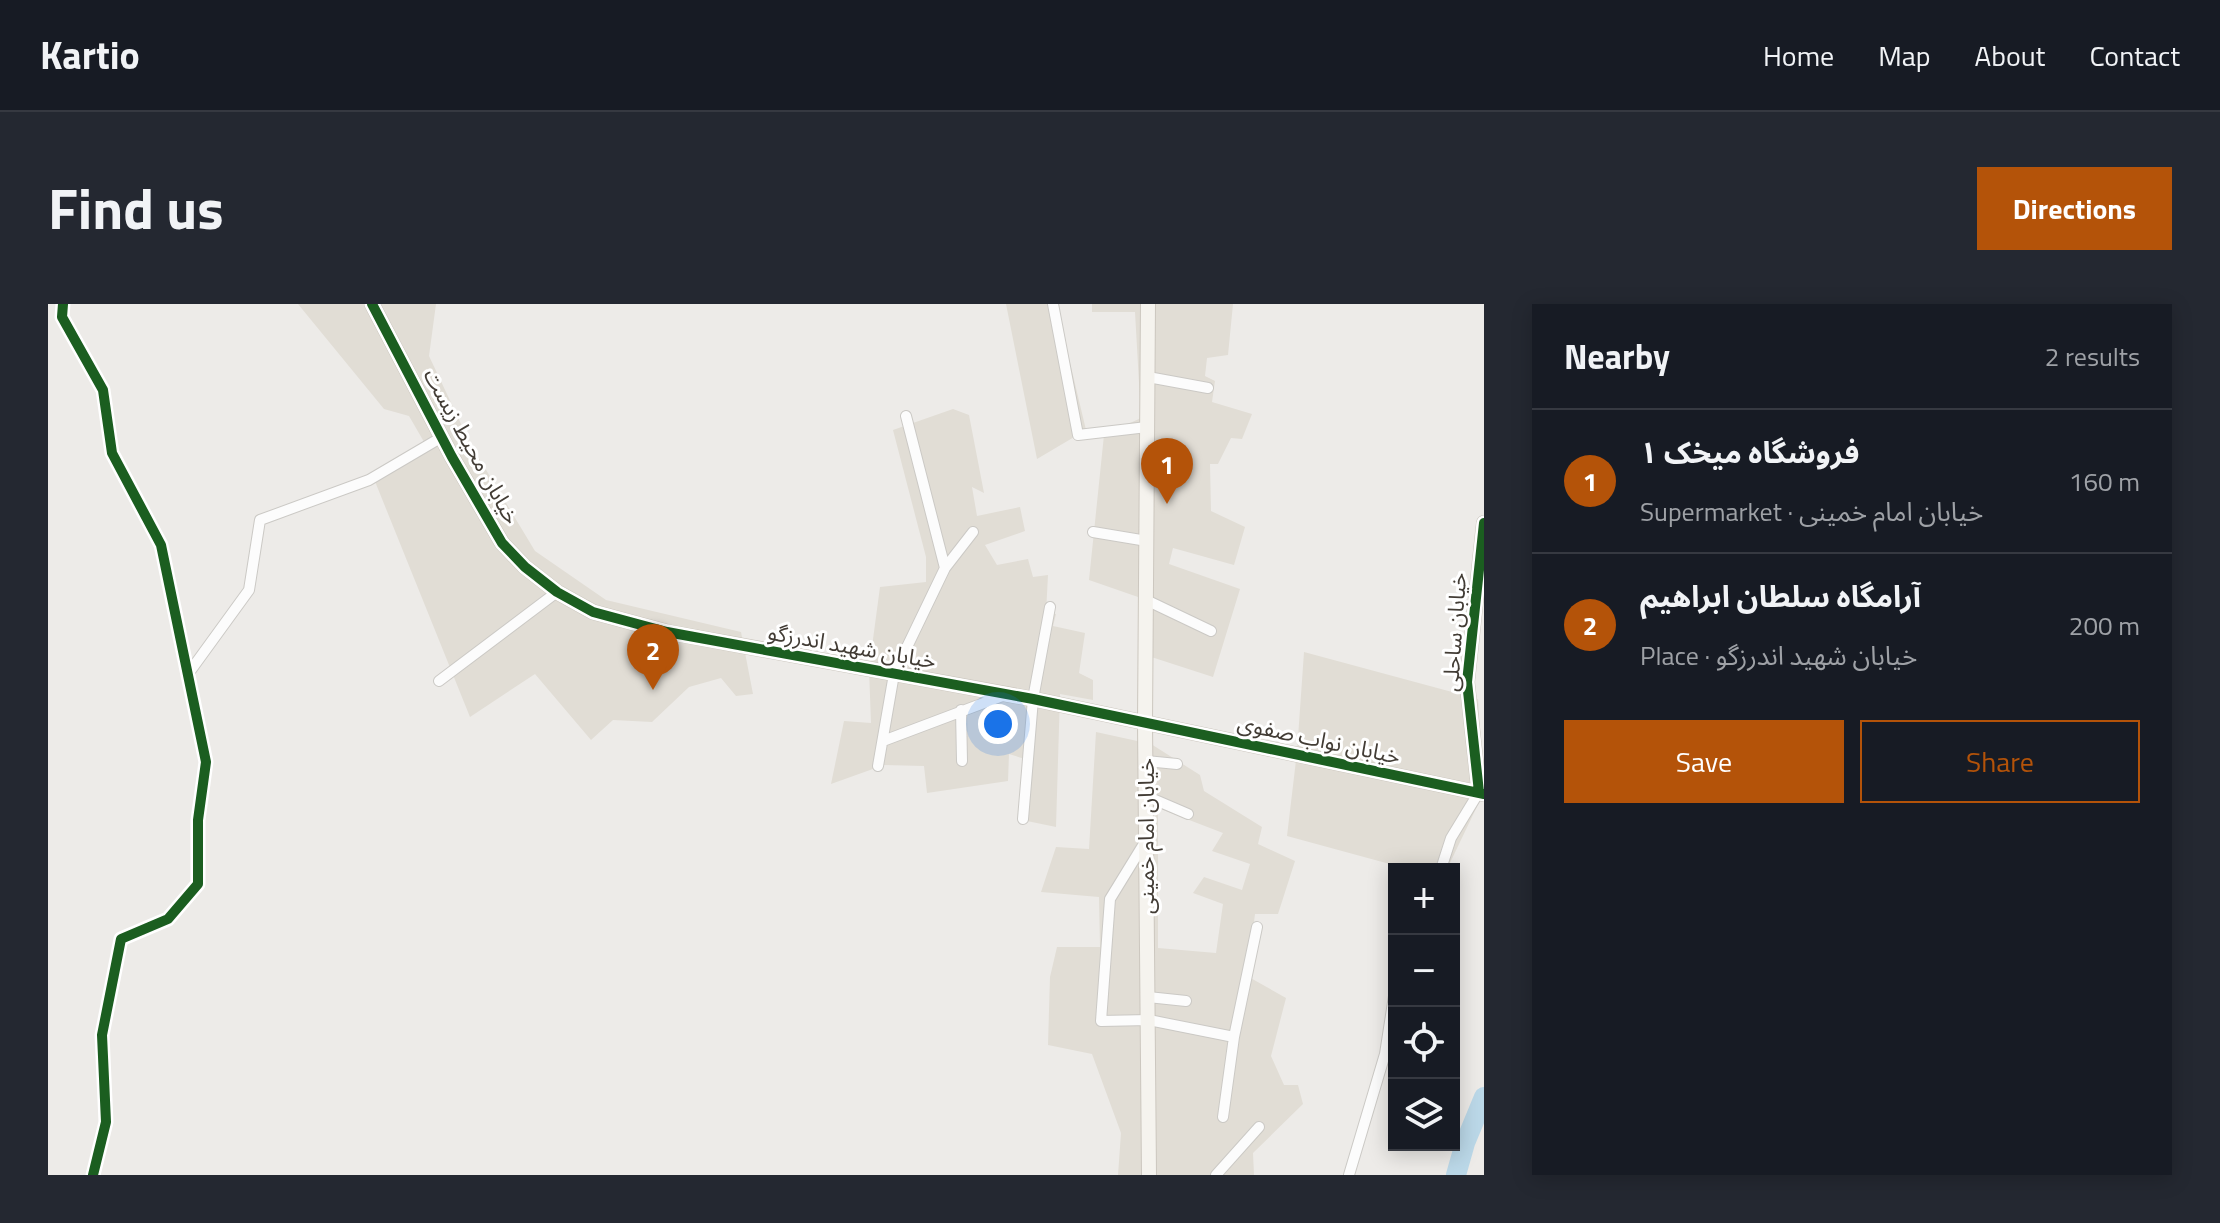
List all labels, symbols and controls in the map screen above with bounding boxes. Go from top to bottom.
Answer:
text: Kartio [40,26,140,84]
text: Home [1763,34,1834,77]
text: Map [1878,34,1931,77]
text: About [1975,34,2045,77]
text: Contact [2089,34,2180,77]
text: Find us [48,166,224,251]
button: Directions [1977,167,2172,250]
text: Nearby [1564,330,1670,382]
text: 2 results [2045,337,2140,376]
street label: خیابان محیط زیست [415,362,529,530]
text: فروشگاه میخک ۱ [1640,429,1859,475]
pin: 1 [1141,438,1193,504]
text: 1 [1583,462,1597,501]
text: 160 m [2069,462,2140,501]
text: Supermarket · خیابان امام خمینی [1640,492,1983,531]
street label: خیابان ساحلی [1433,571,1475,693]
text: آرامگاه سلطان ابراهیم [1640,573,1921,619]
text: 2 [1583,606,1597,645]
text: 200 m [2069,606,2140,645]
street label: خیابان شهید اندرزگو [765,614,939,678]
pin: 2 [627,624,679,690]
text: Place · خیابان شهید اندرزگو [1640,636,1917,675]
your location [978,704,1018,744]
street label: خیابان نواب صفوی [1234,705,1404,773]
button: Save [1564,720,1844,803]
button: Share [1860,720,2140,803]
street label: خیابان امام خمینی [1129,758,1163,914]
map controls [1388,863,1460,1151]
button: + [1388,863,1460,935]
button: − [1388,935,1460,1007]
button: locate [1388,1007,1460,1079]
button: layers [1388,1079,1460,1151]

